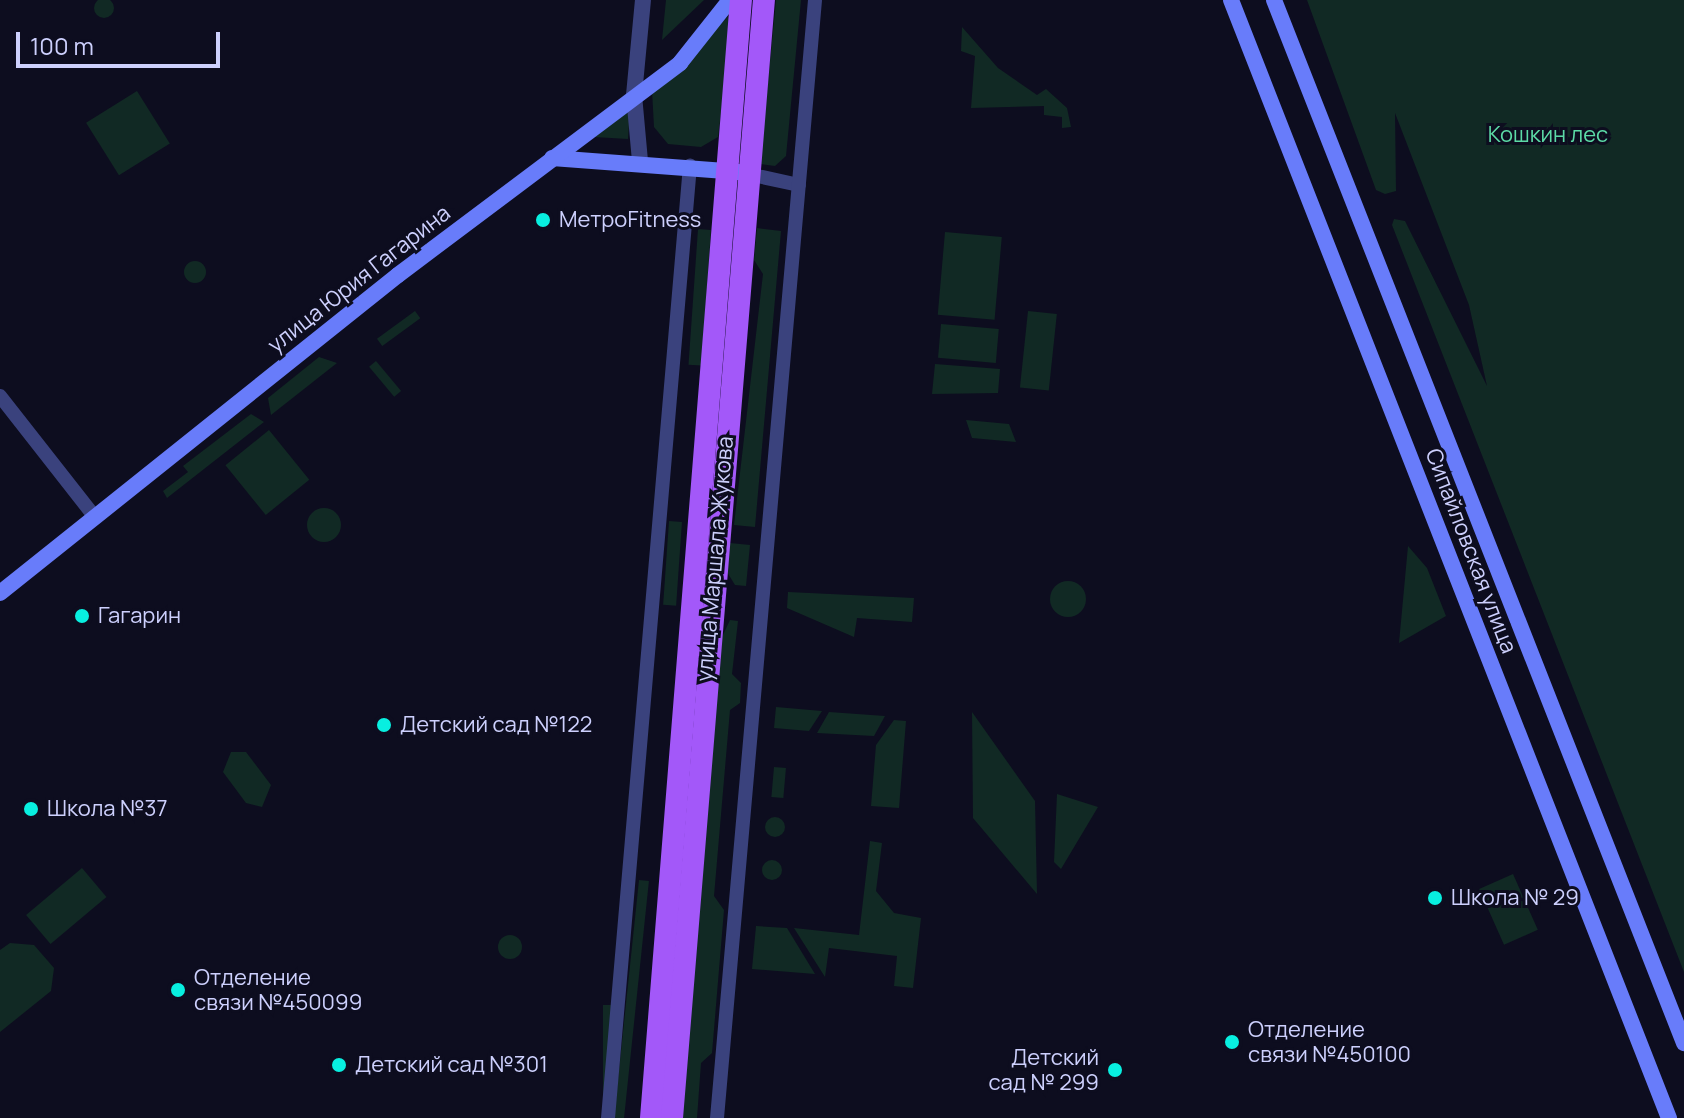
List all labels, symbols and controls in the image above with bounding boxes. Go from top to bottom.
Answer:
scale bar [20,16,224,66]
text: 100 m [30,29,94,62]
park label: Кошкин лес [1488,122,1608,148]
street label: улица Юрия Гагарина [263,200,455,358]
place label: МетроFitness [559,207,701,233]
marker: МетроFitness [534,211,552,229]
street label: улица Маршала Жукова [691,435,739,683]
street label: Сипайловская улица [1420,445,1522,657]
place label: Гагарин [98,603,181,629]
marker: Гагарин [73,607,91,625]
place label: Детский сад №122 [400,712,592,738]
marker: Детский сад №122 [375,716,393,734]
place label: Школа №37 [47,796,167,822]
marker: Школа №37 [22,800,40,818]
place label: Школа № 29 [1451,885,1579,911]
marker: Школа № 29 [1426,889,1444,907]
place label: Отделение связи №450099 [194,964,362,1016]
marker: Отделение связи №450099 [169,981,187,999]
place label: Отделение связи №450100 [1248,1016,1411,1068]
marker: Отделение связи №450100 [1223,1033,1241,1051]
place label: Детский сад № 299 [989,1044,1099,1096]
place label: Детский сад №301 [355,1052,548,1078]
marker: Детский сад №301 [330,1056,348,1074]
marker: Детский сад № 299 [1106,1061,1124,1079]

